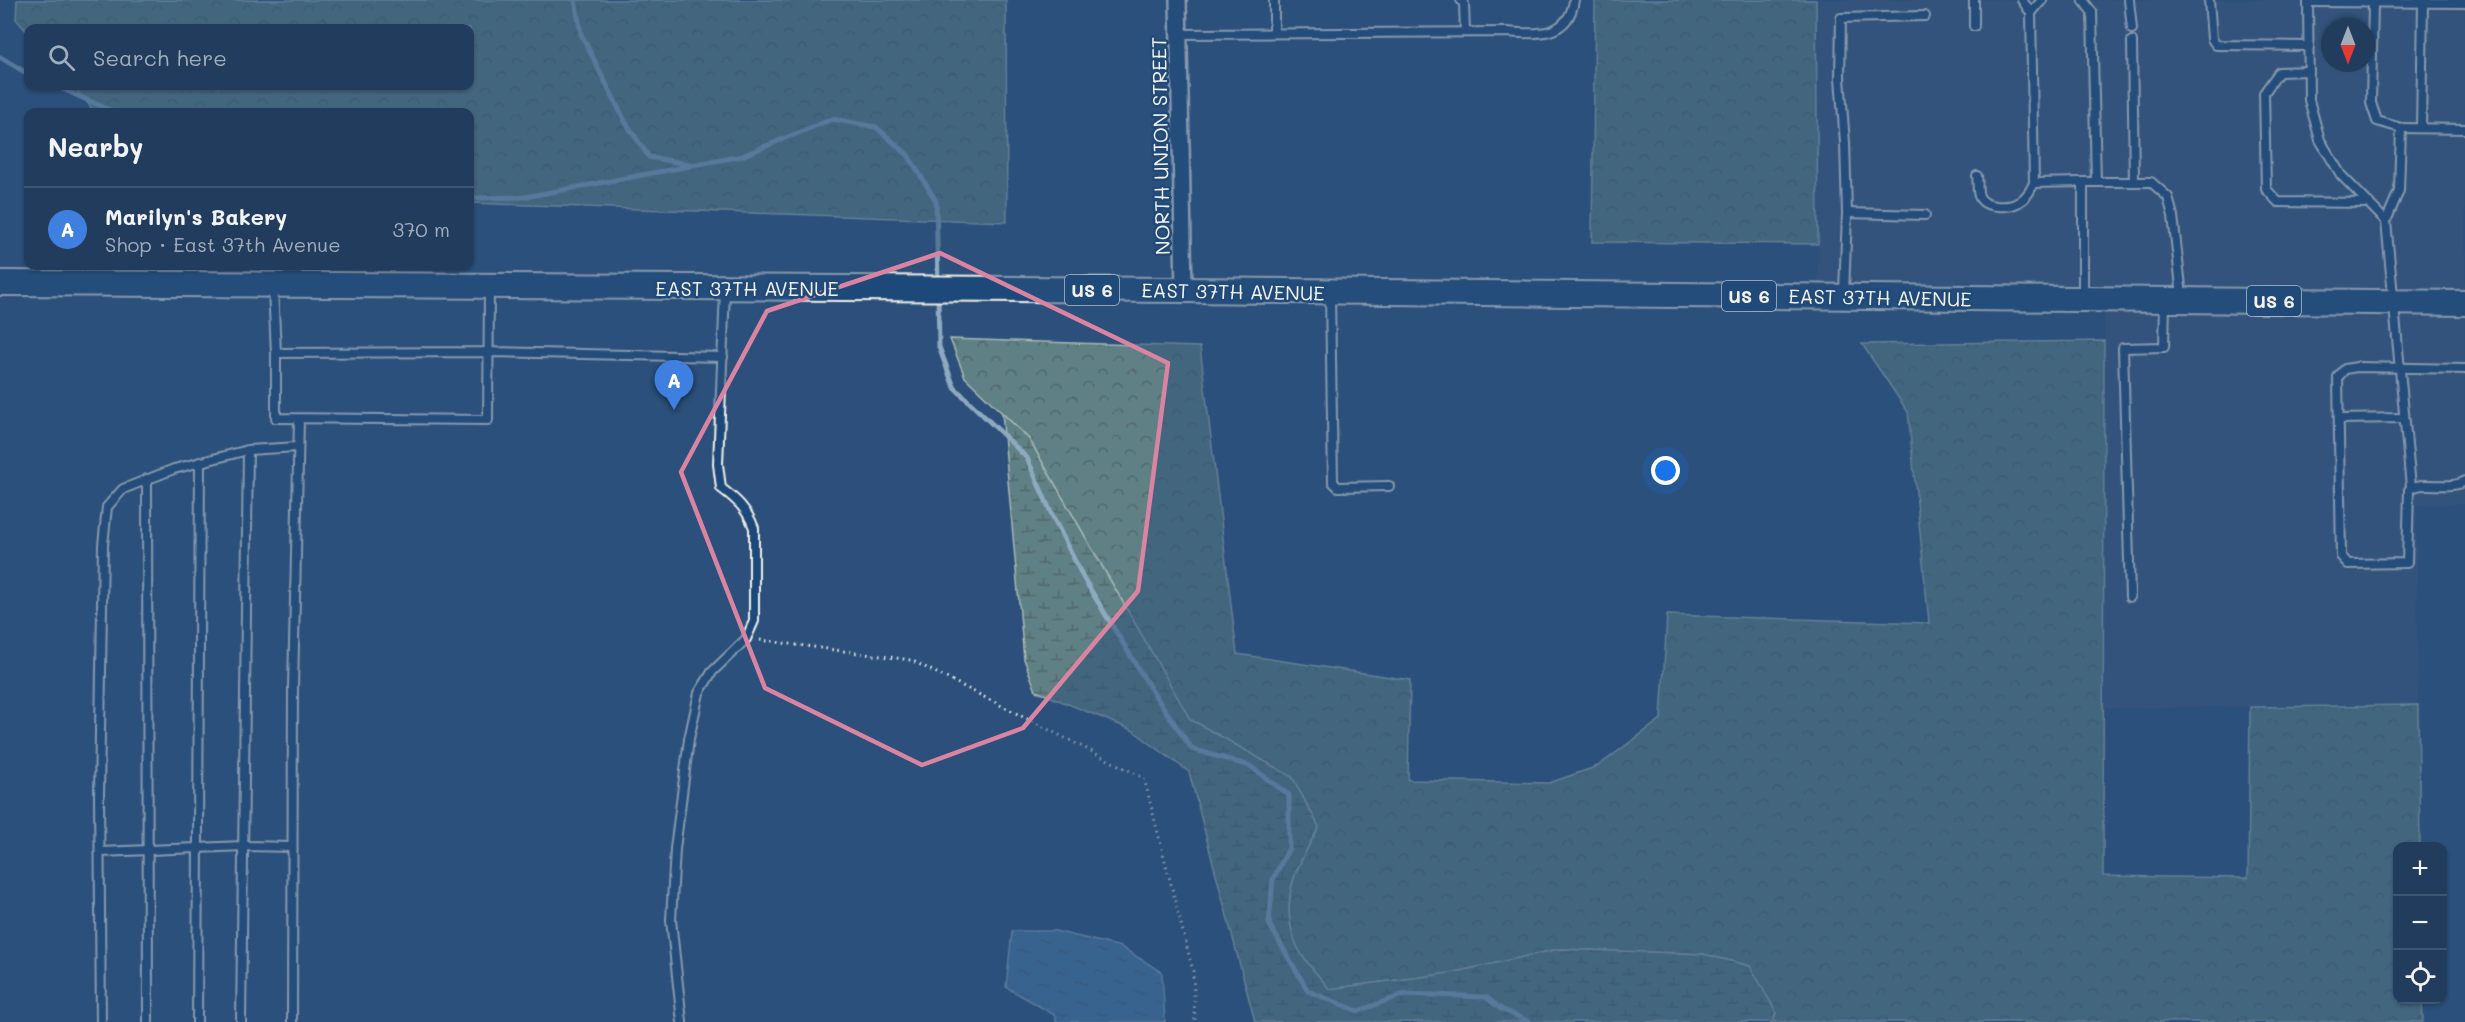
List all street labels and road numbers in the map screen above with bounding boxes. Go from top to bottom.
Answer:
street label: NORTH UNION STREET [1145,37,1175,255]
street label: EAST 37TH AVENUE [655,275,839,301]
road number: US 6 [1065,275,1119,305]
street label: EAST 37TH AVENUE [1141,276,1325,306]
road number: US 6 [1722,281,1776,311]
street label: EAST 37TH AVENUE [1788,282,1972,312]
road number: US 6 [2247,286,2301,316]

